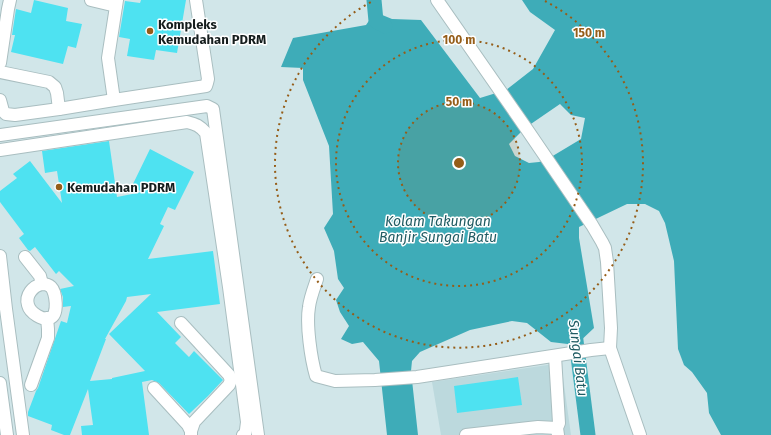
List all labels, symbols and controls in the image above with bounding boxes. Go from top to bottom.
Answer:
place label: Kompleks Kemudahan PDRM [158,17,266,47]
marker: Kompleks Kemudahan PDRM [145,26,155,36]
text: 150 m [573,26,605,40]
text: 100 m [443,33,475,47]
text: 50 m [446,95,472,109]
centre of rings [452,156,466,170]
place label: Kemudahan PDRM [67,180,175,195]
marker: Kemudahan PDRM [54,182,64,192]
water label: Kolam Takungan Banjir Sungai Batu [379,213,497,246]
water label: Sungai Batu [565,318,591,397]

